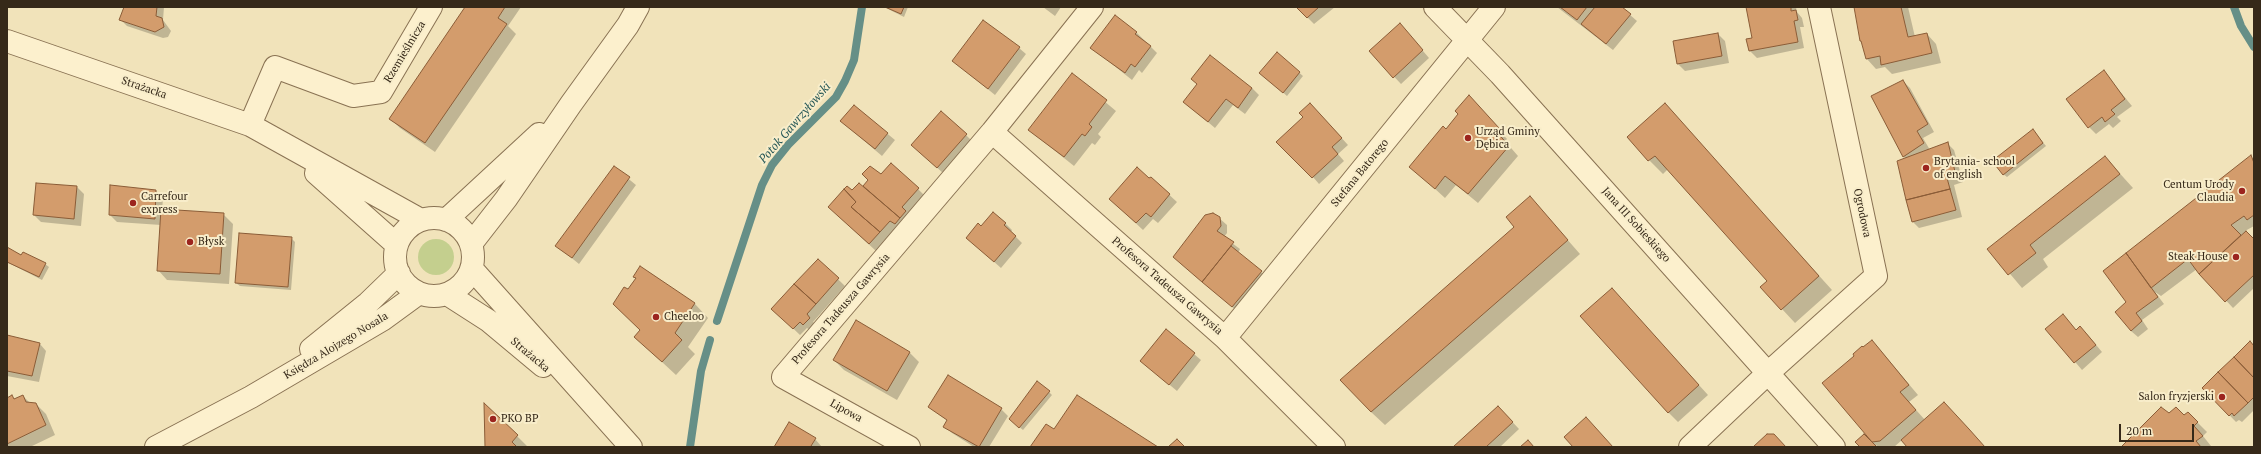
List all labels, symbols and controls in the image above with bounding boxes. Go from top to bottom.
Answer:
street label: Rzemieślnicza [381,19,429,85]
street label: Strażacka [120,74,168,102]
water label: Potok Gawrzyłowski [756,80,834,166]
place label: Urząd Gminy Dębica [1476,125,1540,151]
marker: Urząd Gminy Dębica [1463,133,1473,143]
street label: Stefana Batorego [1329,136,1391,210]
place label: Brytania- school of english [1934,155,2015,181]
marker: Brytania- school of english [1921,163,1931,173]
place label: Centum Urody Claudia [2163,178,2234,204]
street label: Jana III Sobieskiego [1599,185,1673,265]
marker: Centum Urody Claudia [2237,186,2247,196]
street label: Ogrodowa [1850,187,1874,239]
place label: Carrefour express [141,190,188,216]
marker: Carrefour express [128,198,138,208]
street label: Profesora Tadeusza Gawrysia [1109,234,1225,338]
place label: Błysk [198,235,224,249]
marker: Błysk [185,237,195,247]
place label: Steak House [2168,250,2228,264]
street label: Profesora Tadeusza Gawrysia [789,251,893,367]
marker: Steak House [2231,252,2241,262]
street label: Księdza Alojzego Nosala [282,310,390,382]
place label: Cheeloo [664,310,704,324]
marker: Cheeloo [651,312,661,322]
street label: Strażacka [508,335,552,375]
place label: Salon fryzjerski [2138,390,2214,404]
marker: Salon fryzjerski [2217,392,2227,402]
street label: Lipowa [827,397,865,425]
place label: PKO BP [501,412,538,426]
marker: PKO BP [488,414,498,424]
scale bar [2121,416,2196,442]
text: 20 m [2126,423,2152,438]

